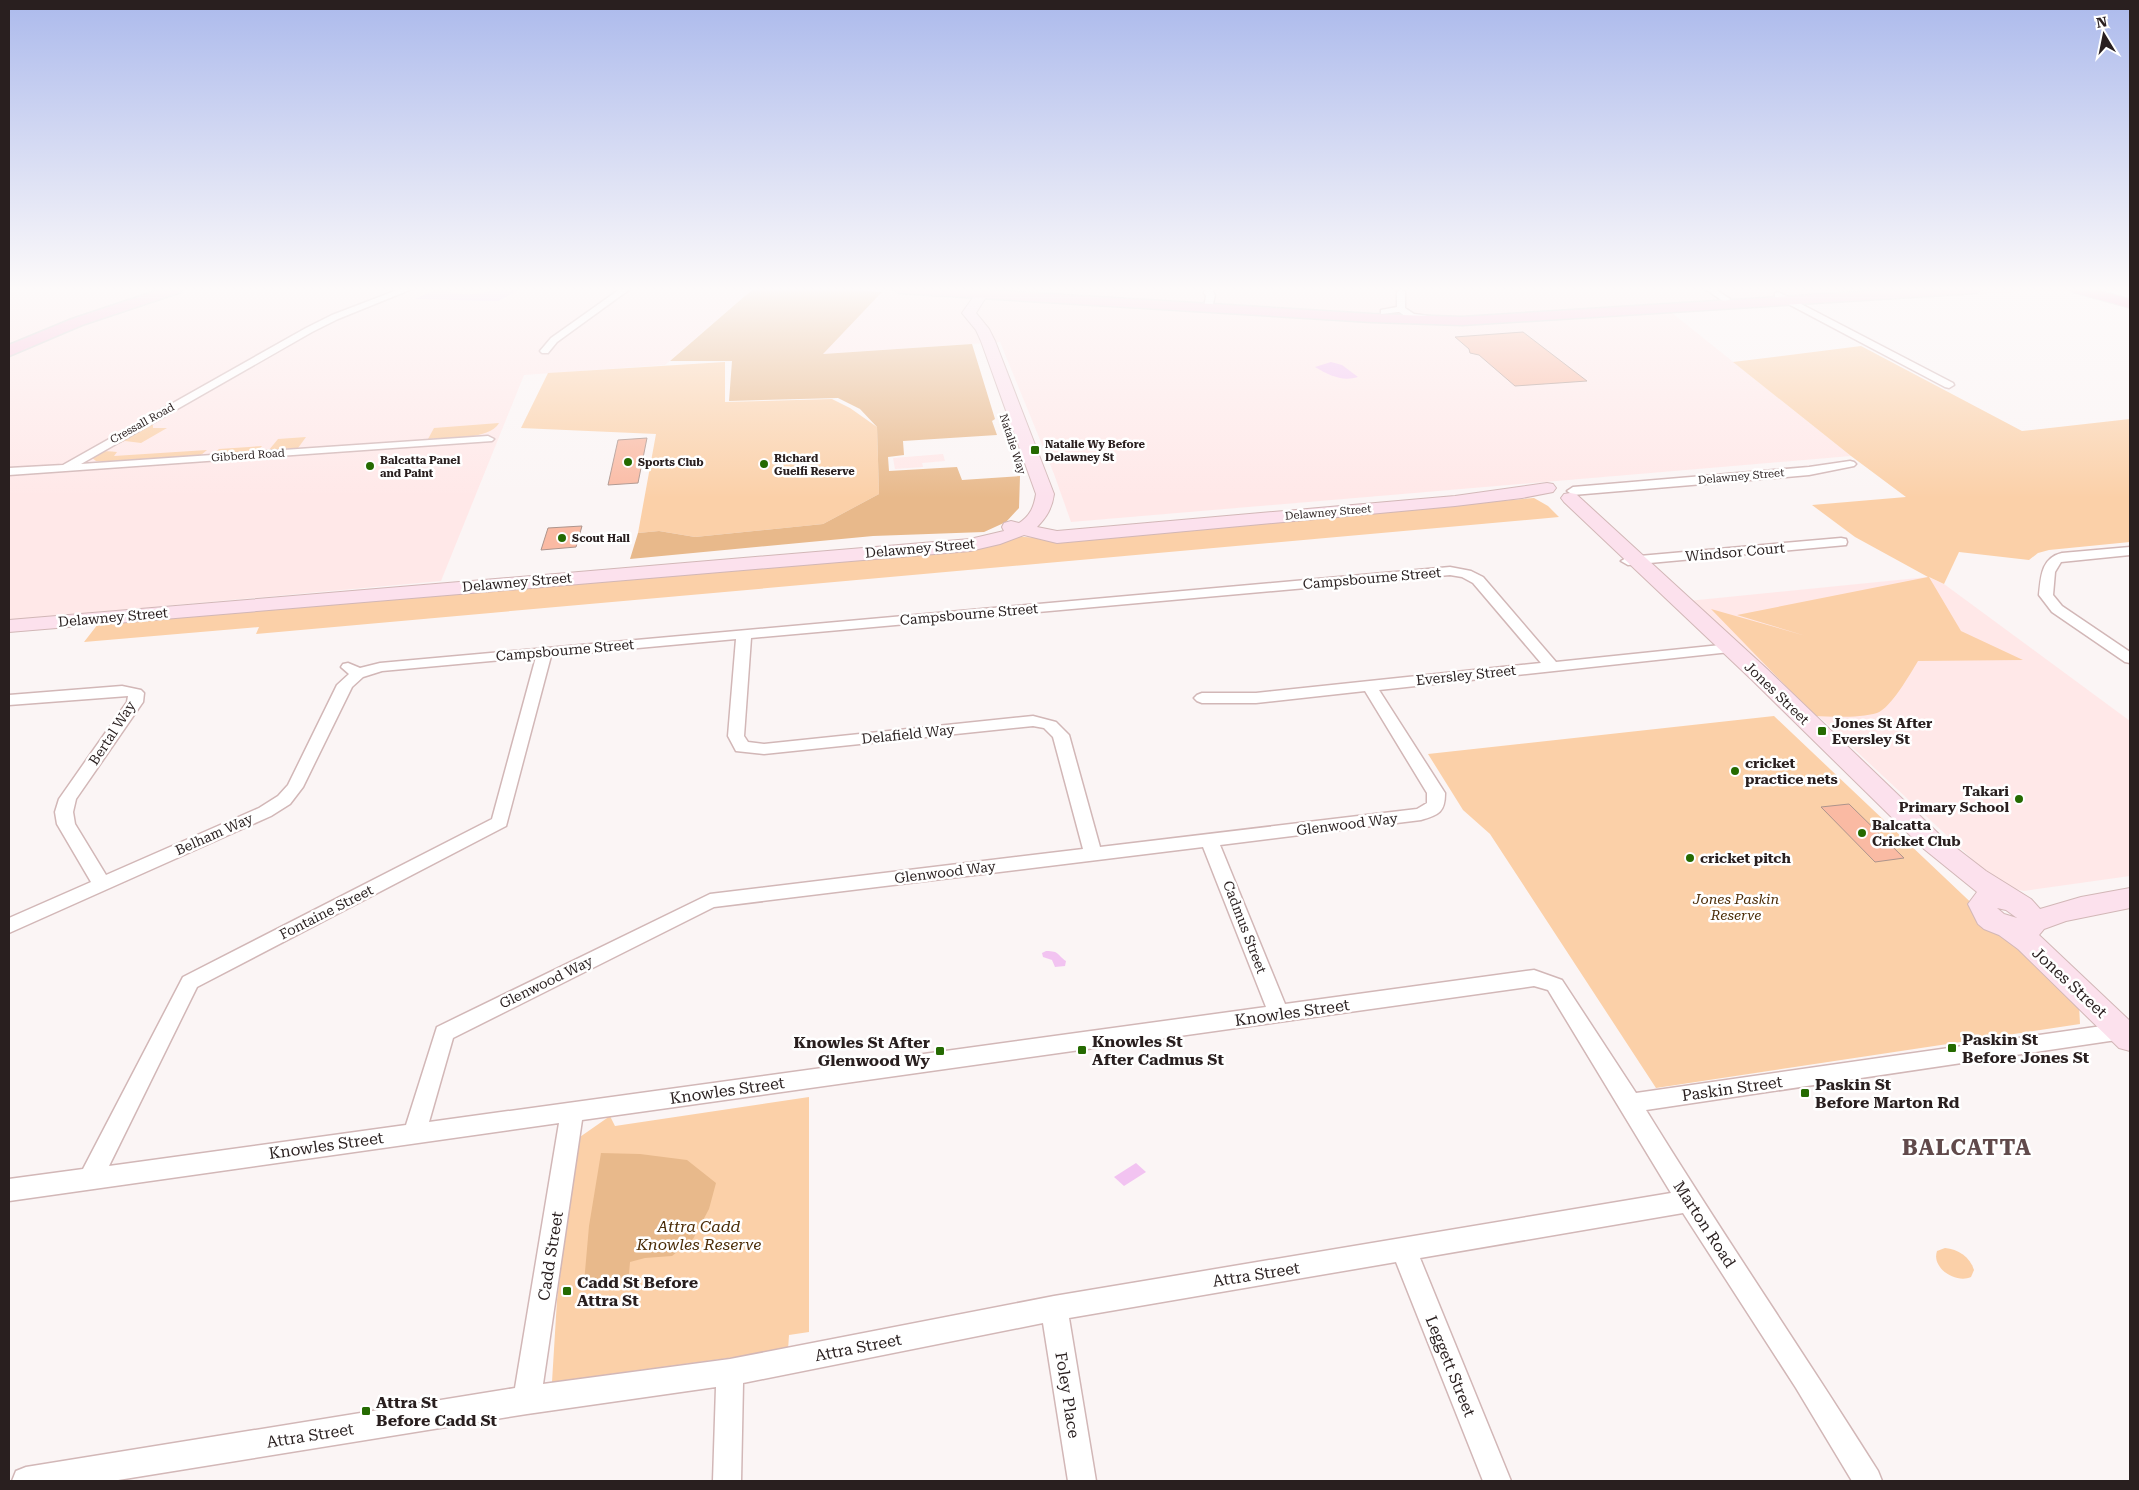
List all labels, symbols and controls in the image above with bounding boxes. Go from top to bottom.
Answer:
north arrow [2079,10,2129,60]
text: N [2095,13,2109,31]
street label: Cressall Road [108,400,177,446]
street label: Natalie Way [997,412,1029,477]
place label: Natalie Wy Before Delawney St [1045,438,1146,464]
marker: Natalie Wy Before Delawney St [1029,444,1041,456]
street label: Gibberd Road [211,446,285,465]
place label: Richard Guelfi Reserve [774,452,855,478]
place label: Balcatta Panel and Paint [380,454,461,480]
marker: Sports Club [622,456,634,468]
place label: Sports Club [638,456,704,469]
marker: Richard Guelfi Reserve [758,458,770,470]
marker: Balcatta Panel and Paint [364,460,376,472]
street label: Delawney Street [1697,466,1785,487]
street label: Delawney Street [1284,502,1372,523]
marker: Scout Hall [556,532,568,544]
place label: Scout Hall [572,532,630,545]
street label: Delawney Street [864,535,976,561]
street label: Windsor Court [1685,540,1785,564]
street label: Campsbourne Street [1302,564,1442,592]
street label: Delawney Street [461,569,573,595]
street label: Campsbourne Street [899,600,1039,628]
street label: Delawney Street [57,604,169,630]
street label: Campsbourne Street [495,636,635,664]
street label: Jones Street [1741,658,1813,728]
street label: Eversley Street [1415,662,1517,688]
street label: Bertal Way [85,697,139,768]
place label: Jones St After Eversley St [1832,715,1933,747]
street label: Delafield Way [861,721,956,747]
marker: Jones St After Eversley St [1816,725,1828,737]
place label: cricket practice nets [1745,755,1838,787]
marker: cricket practice nets [1729,765,1741,777]
place label: Takari Primary School [1899,783,2009,815]
marker: Takari Primary School [2013,793,2025,805]
street label: Belham Way [173,809,256,858]
street label: Glenwood Way [1295,810,1399,838]
place label: Balcatta Cricket Club [1872,817,1961,849]
marker: Balcatta Cricket Club [1856,827,1868,839]
place label: cricket pitch [1700,850,1791,866]
marker: cricket pitch [1684,852,1696,864]
street label: Glenwood Way [893,858,997,886]
street label: Cadmus Street [1220,878,1270,976]
street label: Fontaine Street [276,881,376,943]
park label: Jones Paskin Reserve [1692,891,1779,923]
street label: Jones Street [2028,943,2111,1022]
street label: Glenwood Way [497,952,596,1012]
street label: Knowles Street [1233,995,1351,1030]
place label: Paskin St Before Jones St [1962,1030,2090,1067]
place label: Knowles St After Cadmus St [1092,1032,1224,1069]
place label: Knowles St After Glenwood Wy [794,1033,930,1070]
marker: Paskin St Before Jones St [1946,1042,1958,1054]
marker: Knowles St After Cadmus St [1076,1044,1088,1056]
marker: Knowles St After Glenwood Wy [934,1045,946,1057]
street label: Paskin Street [1680,1072,1784,1105]
street label: Knowles Street [668,1073,786,1108]
place label: Paskin St Before Marton Rd [1815,1075,1960,1112]
marker: Paskin St Before Marton Rd [1799,1087,1811,1099]
street label: Knowles Street [267,1128,385,1163]
district label: BALCATTA [1902,1135,2032,1160]
street label: Marton Road [1669,1177,1740,1271]
street label: Cadd Street [534,1210,567,1302]
park label: Attra Cadd Knowles Reserve [636,1217,761,1254]
street label: Attra Street [1211,1258,1301,1291]
place label: Cadd St Before Attra St [577,1273,698,1310]
marker: Cadd St Before Attra St [561,1285,573,1297]
street label: Leggett Street [1422,1313,1479,1420]
street label: Attra Street [813,1330,903,1365]
street label: Foley Place [1051,1351,1084,1440]
place label: Attra St Before Cadd St [376,1393,498,1430]
marker: Attra St Before Cadd St [360,1405,372,1417]
street label: Attra Street [265,1419,355,1452]

